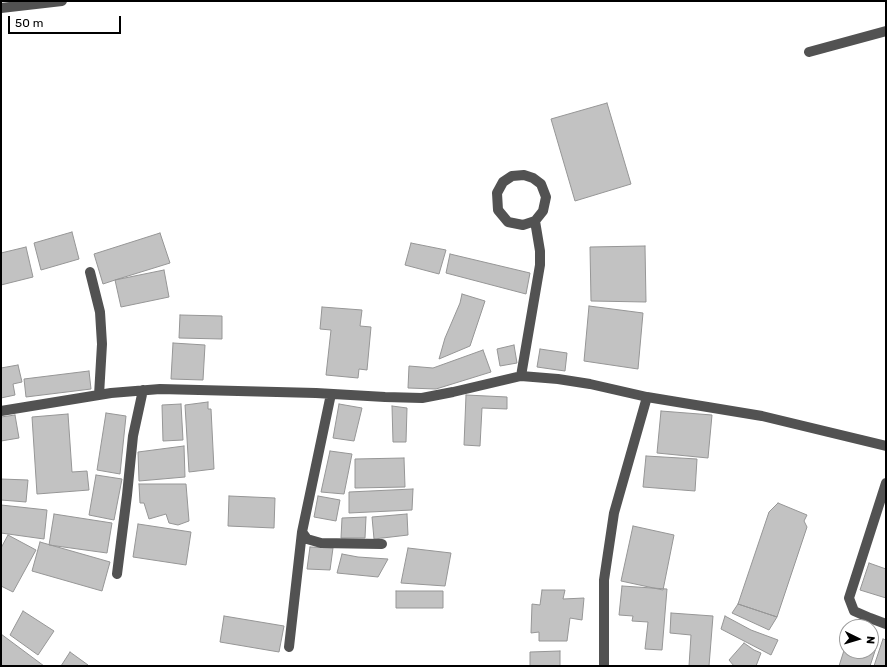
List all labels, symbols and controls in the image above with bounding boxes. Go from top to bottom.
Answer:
scale bar [10,8,123,34]
text: 50 m [15,16,43,30]
north arrow [839,619,879,659]
text: N [864,635,877,645]

